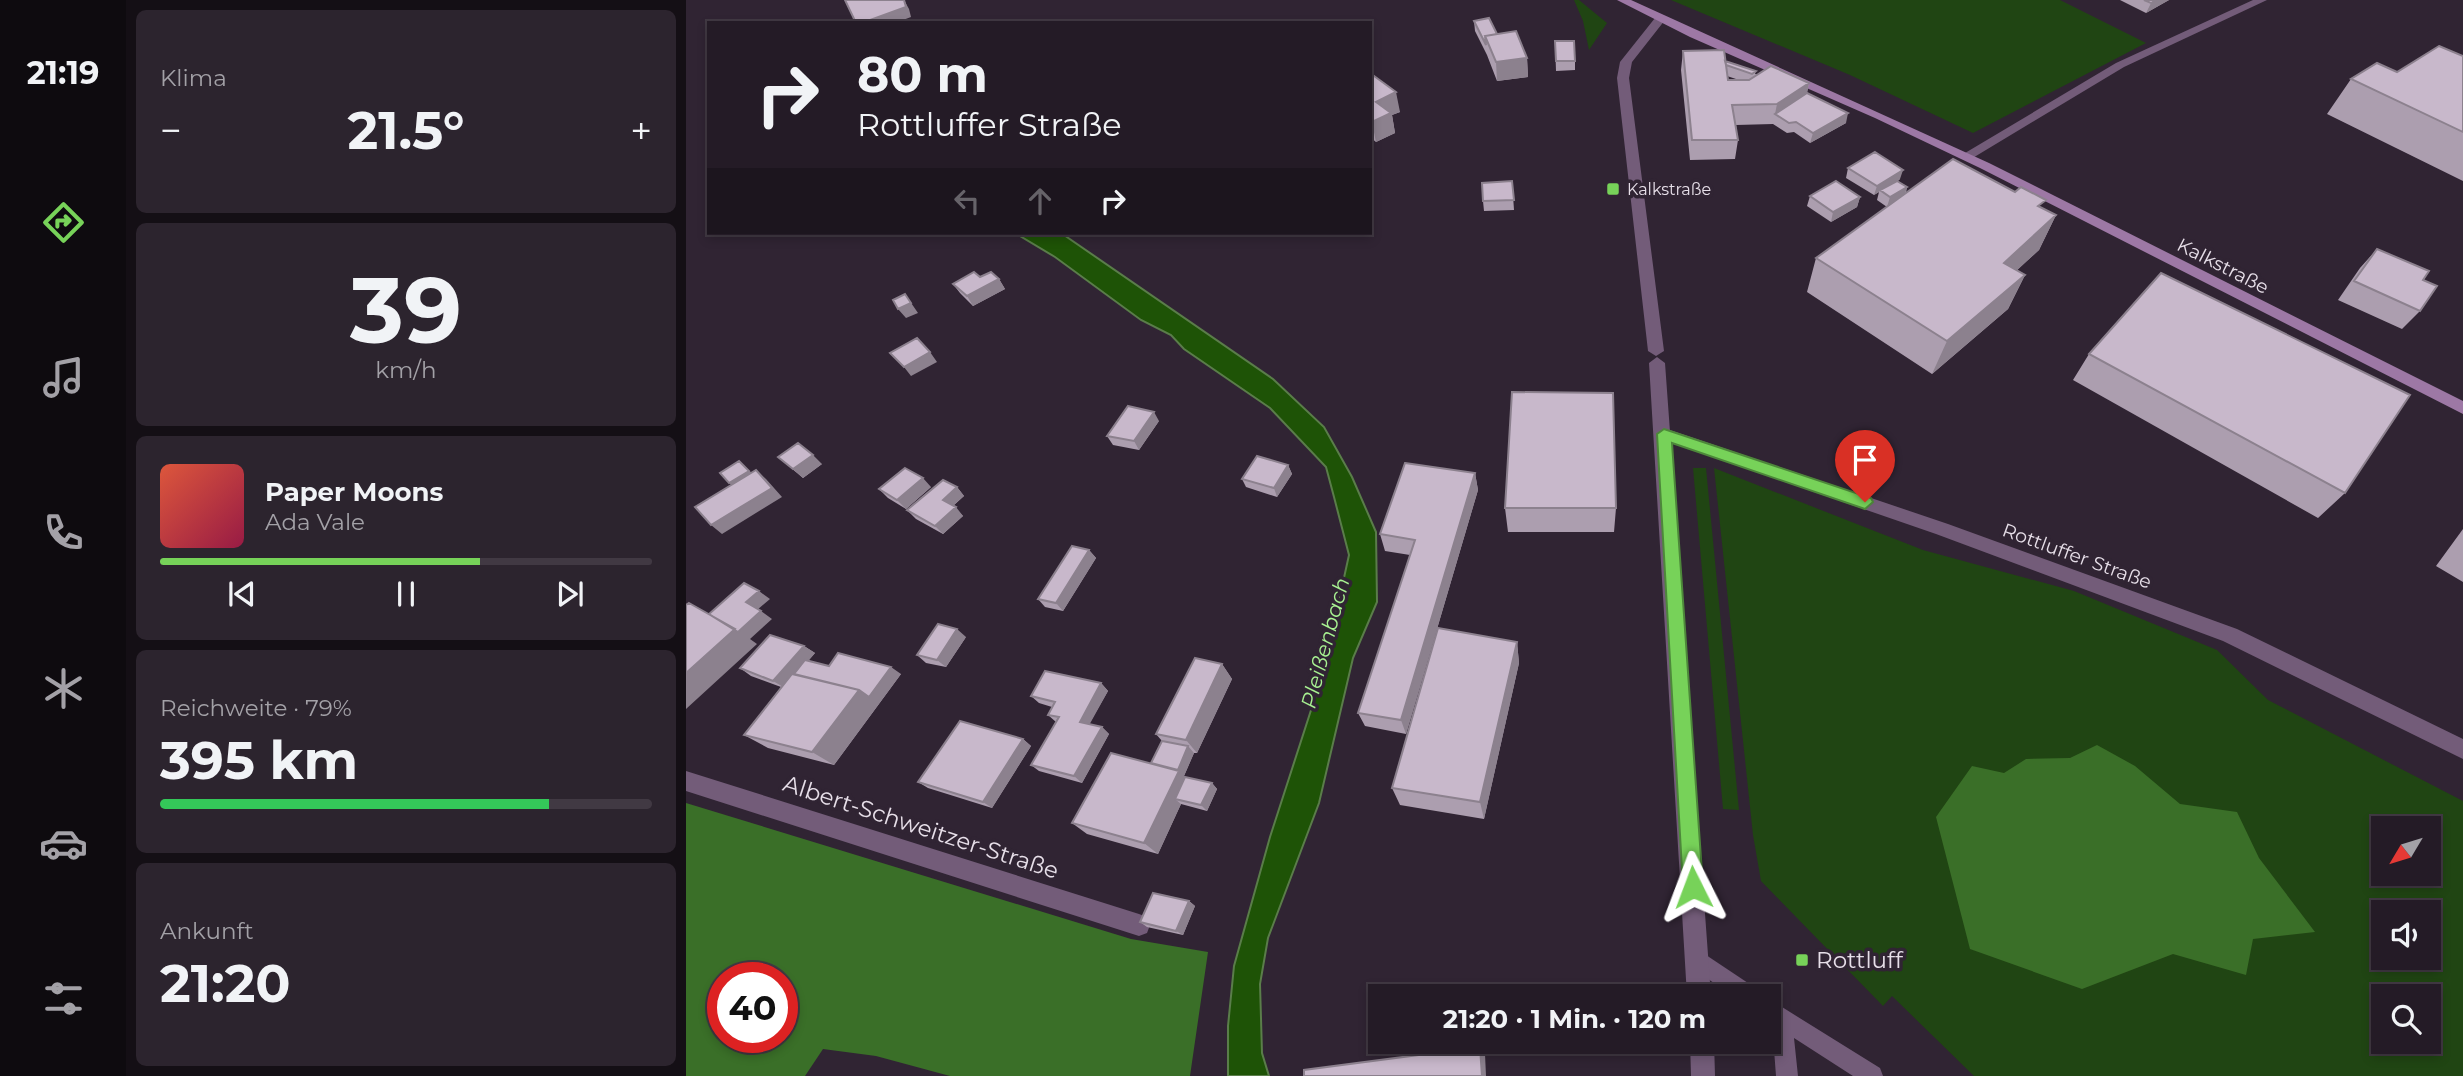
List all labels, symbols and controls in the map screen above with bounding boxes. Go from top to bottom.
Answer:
text: 80 m [857,45,988,104]
icon: right [742,49,833,140]
text: 21:19 [27,53,99,92]
text: Klima [160,64,227,92]
text: 21.5° [347,99,465,162]
text: Rottluffer Straße [857,105,1122,144]
text: − [160,107,182,154]
text: + [630,107,652,154]
place label: Kalkstraße [1627,180,1711,199]
marker: Kalkstraße [1605,181,1621,197]
icon: left [948,182,986,220]
icon: ahead [1021,182,1059,220]
icon: right [1094,182,1132,220]
icon: directions [39,198,88,247]
street label: Kalkstraße [2173,233,2273,299]
text: 39 [350,255,462,366]
icon: music [39,353,88,402]
text: km/h [375,356,437,384]
pin [1835,430,1895,502]
icon: arrive [1846,441,1884,479]
text: Paper Moons [265,476,443,508]
icon: phone [39,508,88,557]
text: Ada Vale [265,508,365,536]
street label: Rottluffer Straße [1999,518,2155,594]
icon: previous [223,575,261,613]
icon: pause [387,575,425,613]
icon: next [551,575,589,613]
water label: Pleißenbach [1296,575,1354,711]
icon: climate [39,664,88,713]
text: Reichweite · 79% [160,694,352,722]
text: 395 km [160,729,358,792]
street label: Albert-Schweitzer-Straße [780,769,1062,885]
north arrow [2371,816,2441,886]
map controls [2371,816,2441,1054]
icon: car [39,819,88,868]
position arrow [1656,850,1730,924]
button: sound [2371,900,2441,970]
text: Ankunft [160,917,254,945]
place label: Rottluff [1816,946,1904,974]
text: 21:20 [160,952,291,1015]
marker: Rottluff [1794,952,1810,968]
speed limit sign: 40 [707,962,798,1053]
icon: filters [39,974,88,1023]
button: search [2371,984,2441,1054]
text: 21:20 · 1 Min. · 120 m [1443,1003,1706,1035]

